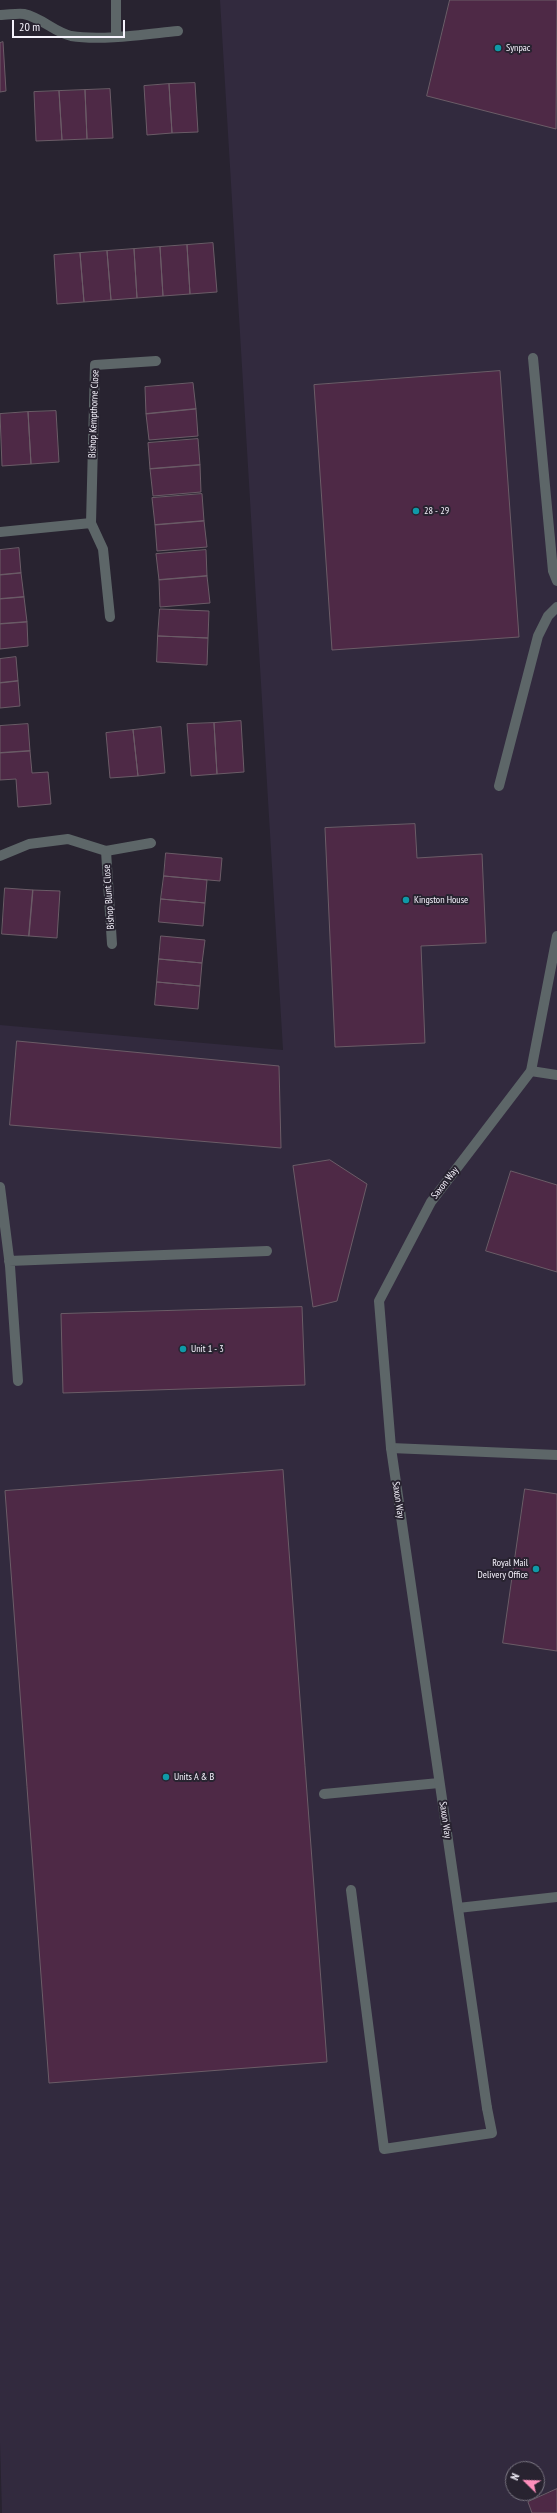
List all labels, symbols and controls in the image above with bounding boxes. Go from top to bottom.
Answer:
scale bar [14,12,127,38]
text: 20 m [19,19,40,34]
place label: Synpac [506,42,530,54]
marker: Synpac [493,43,503,53]
street label: Bishop Kempthorne Close [86,370,102,458]
place label: 28 - 29 [424,505,449,517]
marker: 28 - 29 [411,506,421,516]
street label: Bishop Blunt Close [101,864,117,930]
place label: Kingston House [414,894,468,906]
marker: Kingston House [401,895,411,905]
street label: Saxon Way [429,1165,461,1201]
place label: Unit 1 - 3 [191,1343,224,1355]
marker: Unit 1 - 3 [178,1344,188,1354]
street label: Saxon Way [389,1481,407,1519]
place label: Royal Mail Delivery Office [478,1557,528,1580]
marker: Royal Mail Delivery Office [531,1564,541,1574]
place label: Units A & B [174,1771,214,1783]
marker: Units A & B [161,1772,171,1782]
street label: Saxon Way [436,1801,454,1839]
north arrow [505,2461,545,2501]
text: N [507,2471,522,2482]

